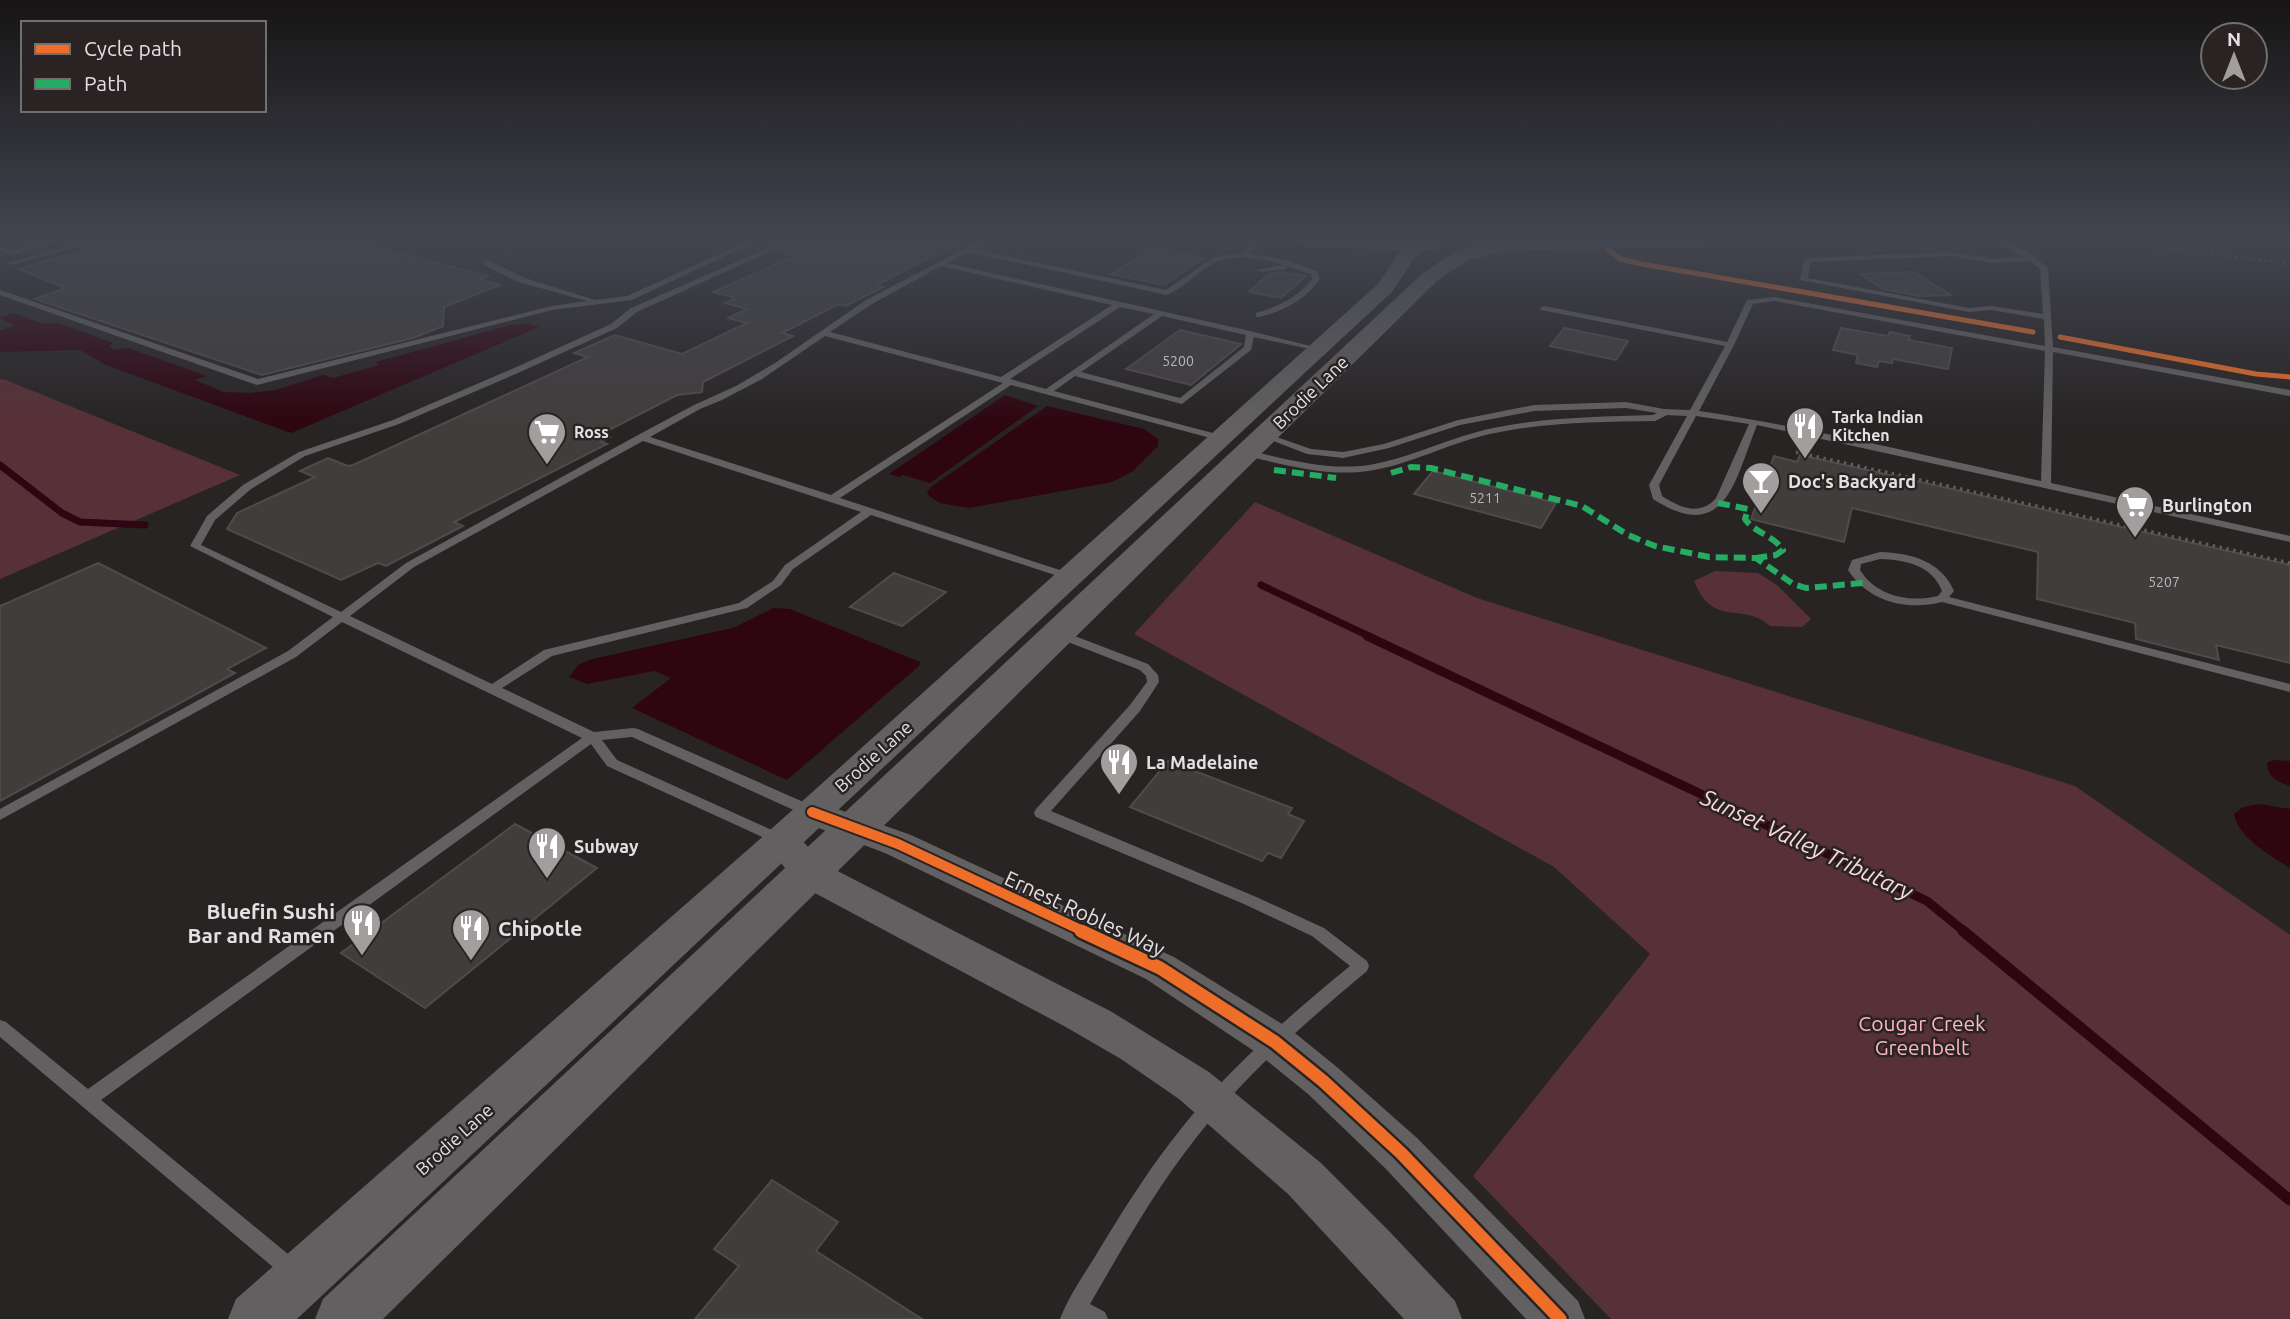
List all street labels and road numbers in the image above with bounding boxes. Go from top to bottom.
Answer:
street label: Brodie Lane [1268,351,1352,433]
street label: Brodie Lane [830,716,916,796]
street label: Ernest Robles Way [1001,865,1169,961]
street label: Brodie Lane [411,1099,497,1179]

